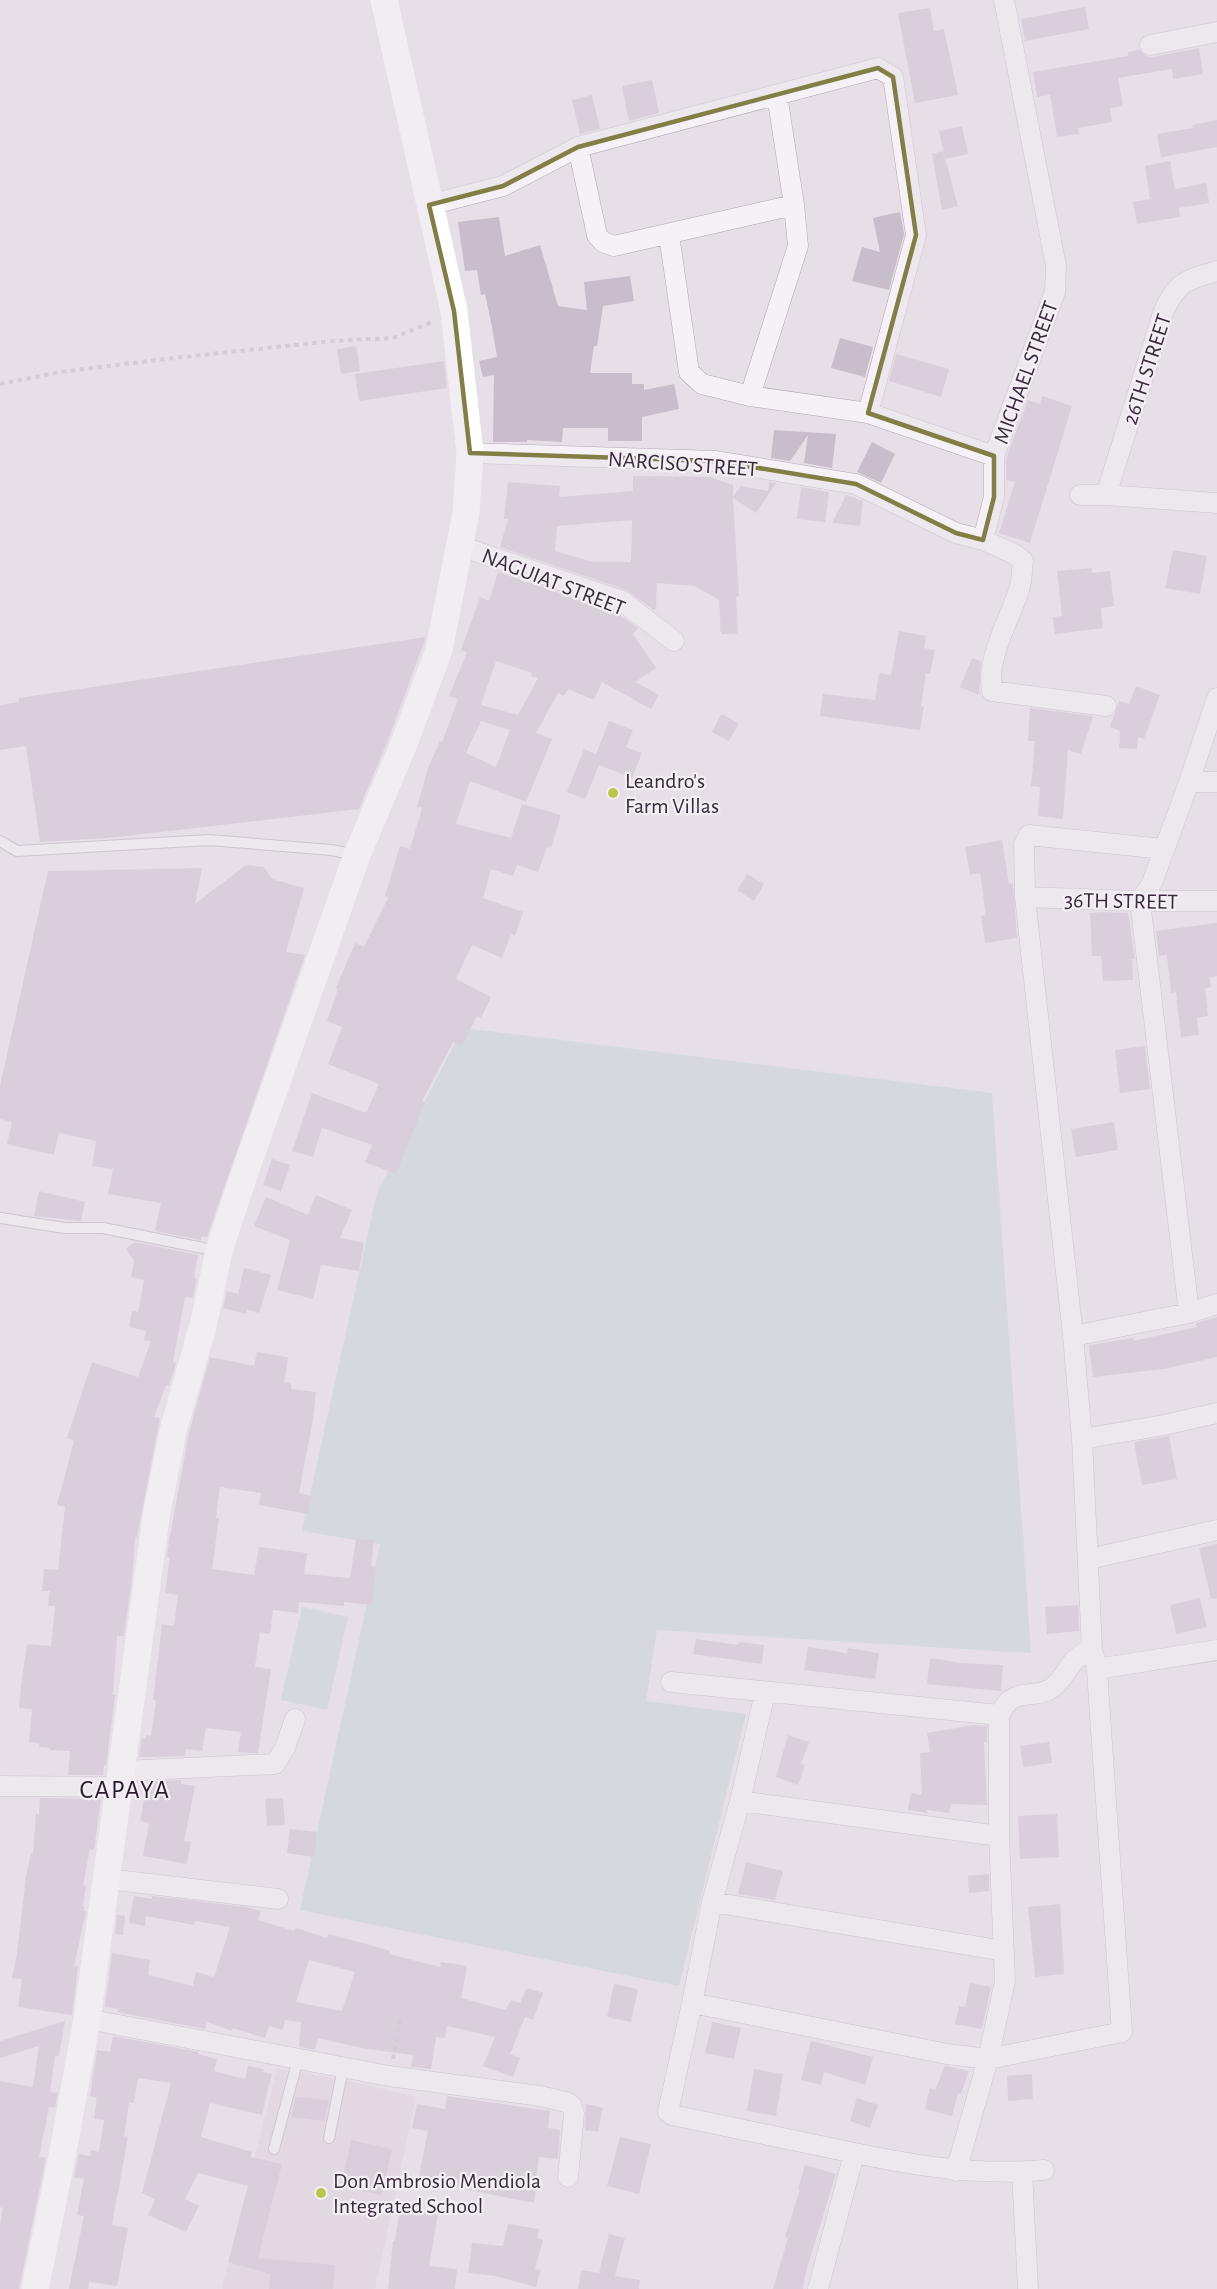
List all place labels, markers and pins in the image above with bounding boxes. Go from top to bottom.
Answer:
place label: Leandro's Farm Villas [625,770,719,817]
marker: Leandro's Farm Villas [606,786,620,800]
place label: Don Ambrosio Mendiola Integrated School [333,2170,541,2217]
marker: Don Ambrosio Mendiola Integrated School [314,2186,328,2200]

